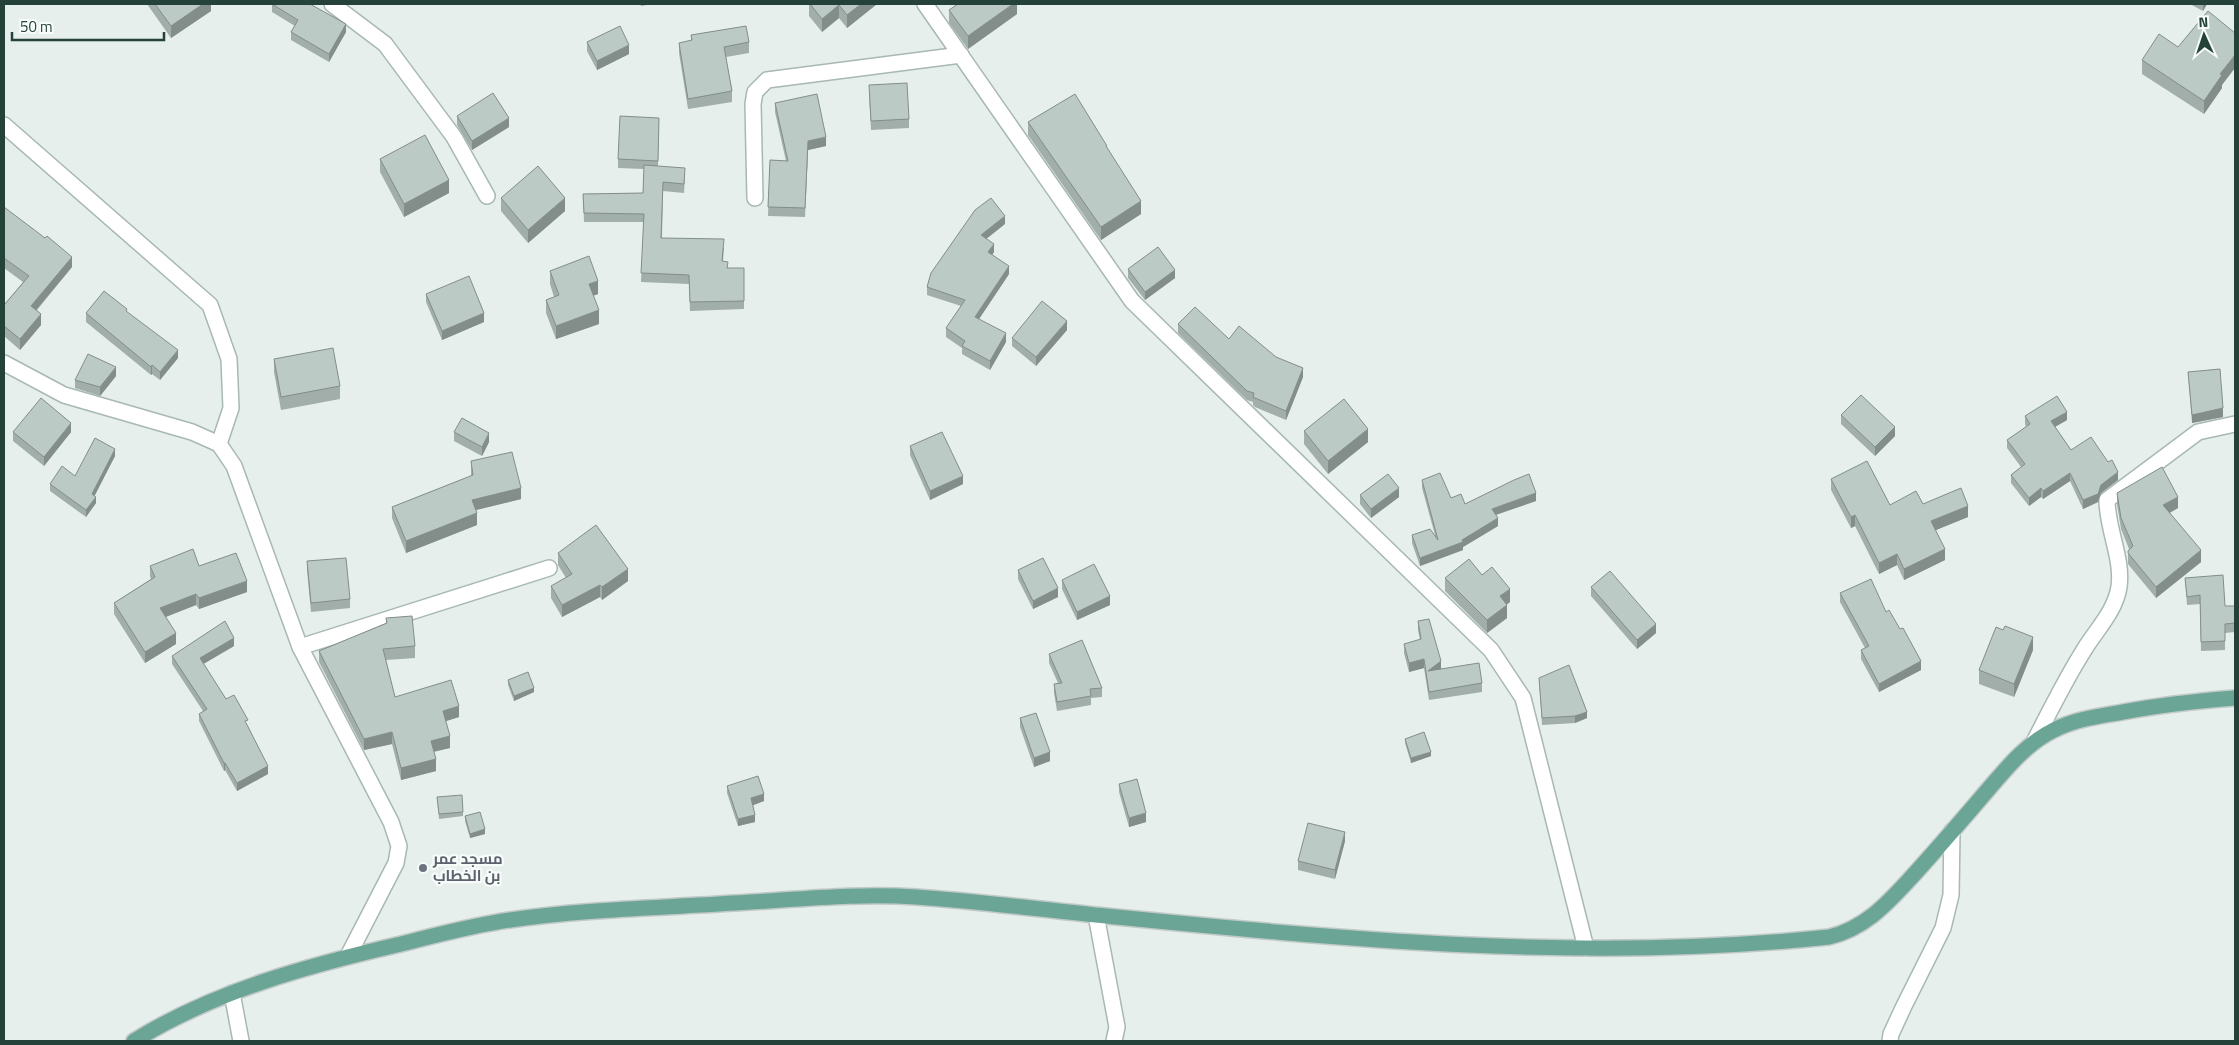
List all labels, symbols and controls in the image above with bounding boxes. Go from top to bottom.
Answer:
scale bar [12,10,165,42]
north arrow [2179,10,2229,60]
text: N [2198,11,2209,32]
text: 50 m [20,15,53,38]
place label: مسجد عمر بن الخطاب [432,847,503,887]
marker: مسجد عمر بن الخطاب [417,862,429,874]

